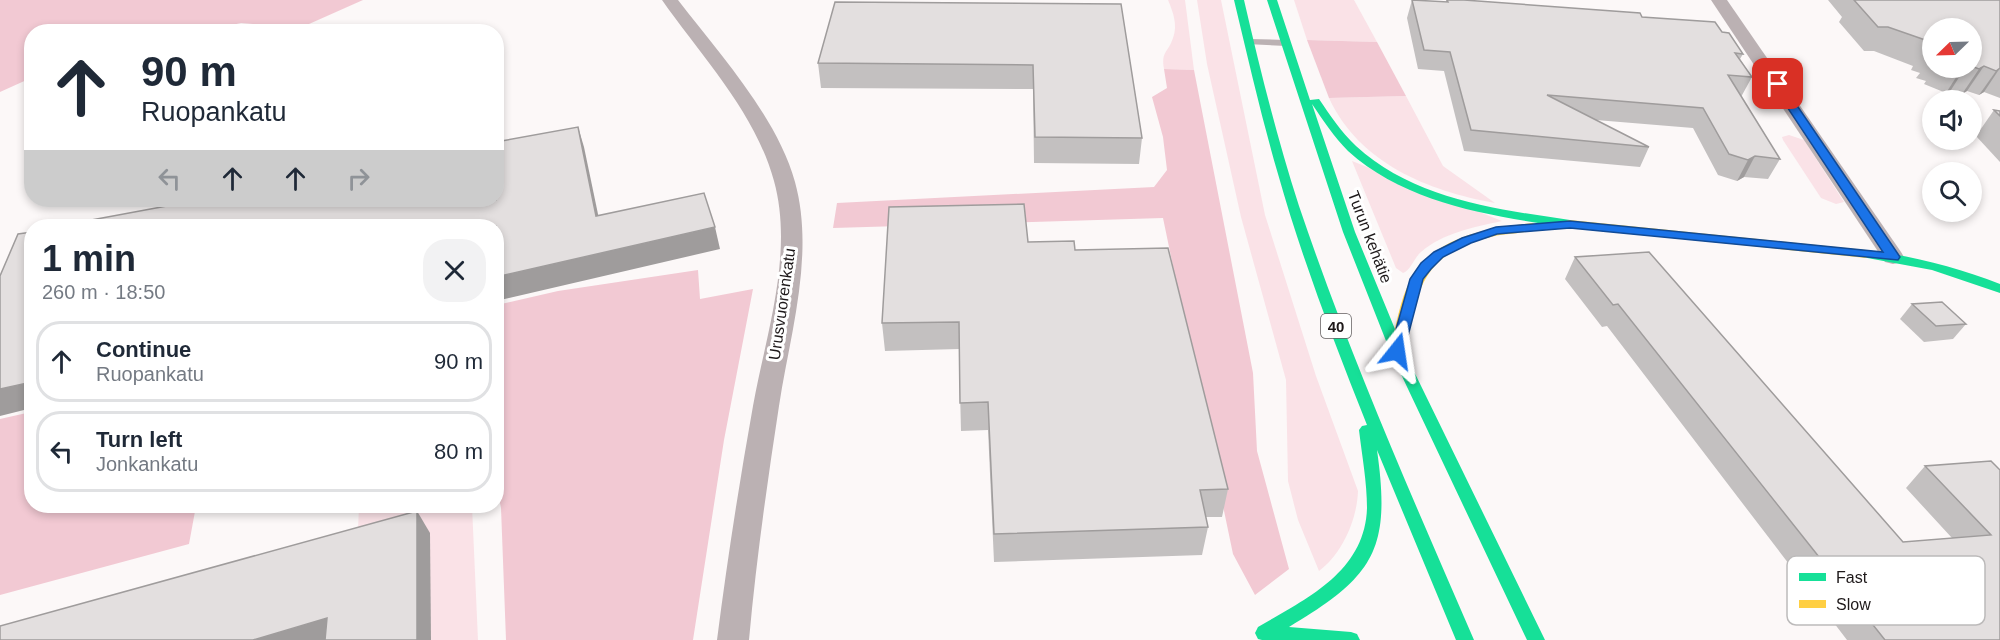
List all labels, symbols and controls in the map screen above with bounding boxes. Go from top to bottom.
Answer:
north arrow [1922,18,1982,78]
map controls [1922,18,1982,222]
icon: ahead [42,48,120,126]
text: 90 m [141,48,237,95]
pin [1752,58,1803,109]
icon: arrive [1761,67,1794,100]
button: sound [1922,90,1982,150]
text: Ruopankatu [141,97,287,127]
icon: left [153,162,186,195]
icon: ahead [216,162,249,195]
icon: ahead [279,162,312,195]
icon: right [342,162,375,195]
button: search [1922,162,1982,222]
street label: Turun kehätie [1345,189,1395,286]
text: 1 min [42,238,136,279]
button: close [423,239,486,302]
street label: Urusvuorenkatu [766,247,798,361]
text: 260 m · 18:50 [42,281,165,303]
road number: 40 [1321,314,1351,338]
position arrow [1365,319,1429,383]
text: Continue [96,337,191,362]
icon: ahead [45,345,78,378]
text: 90 m [434,349,483,374]
text: Ruopankatu [96,363,204,385]
text: Turn left [96,427,182,452]
icon: left [45,435,78,468]
text: 80 m [434,439,483,464]
text: Jonkankatu [96,453,198,475]
legend [1787,556,1985,625]
text: Fast [1836,569,1868,586]
text: Slow [1836,596,1871,613]

